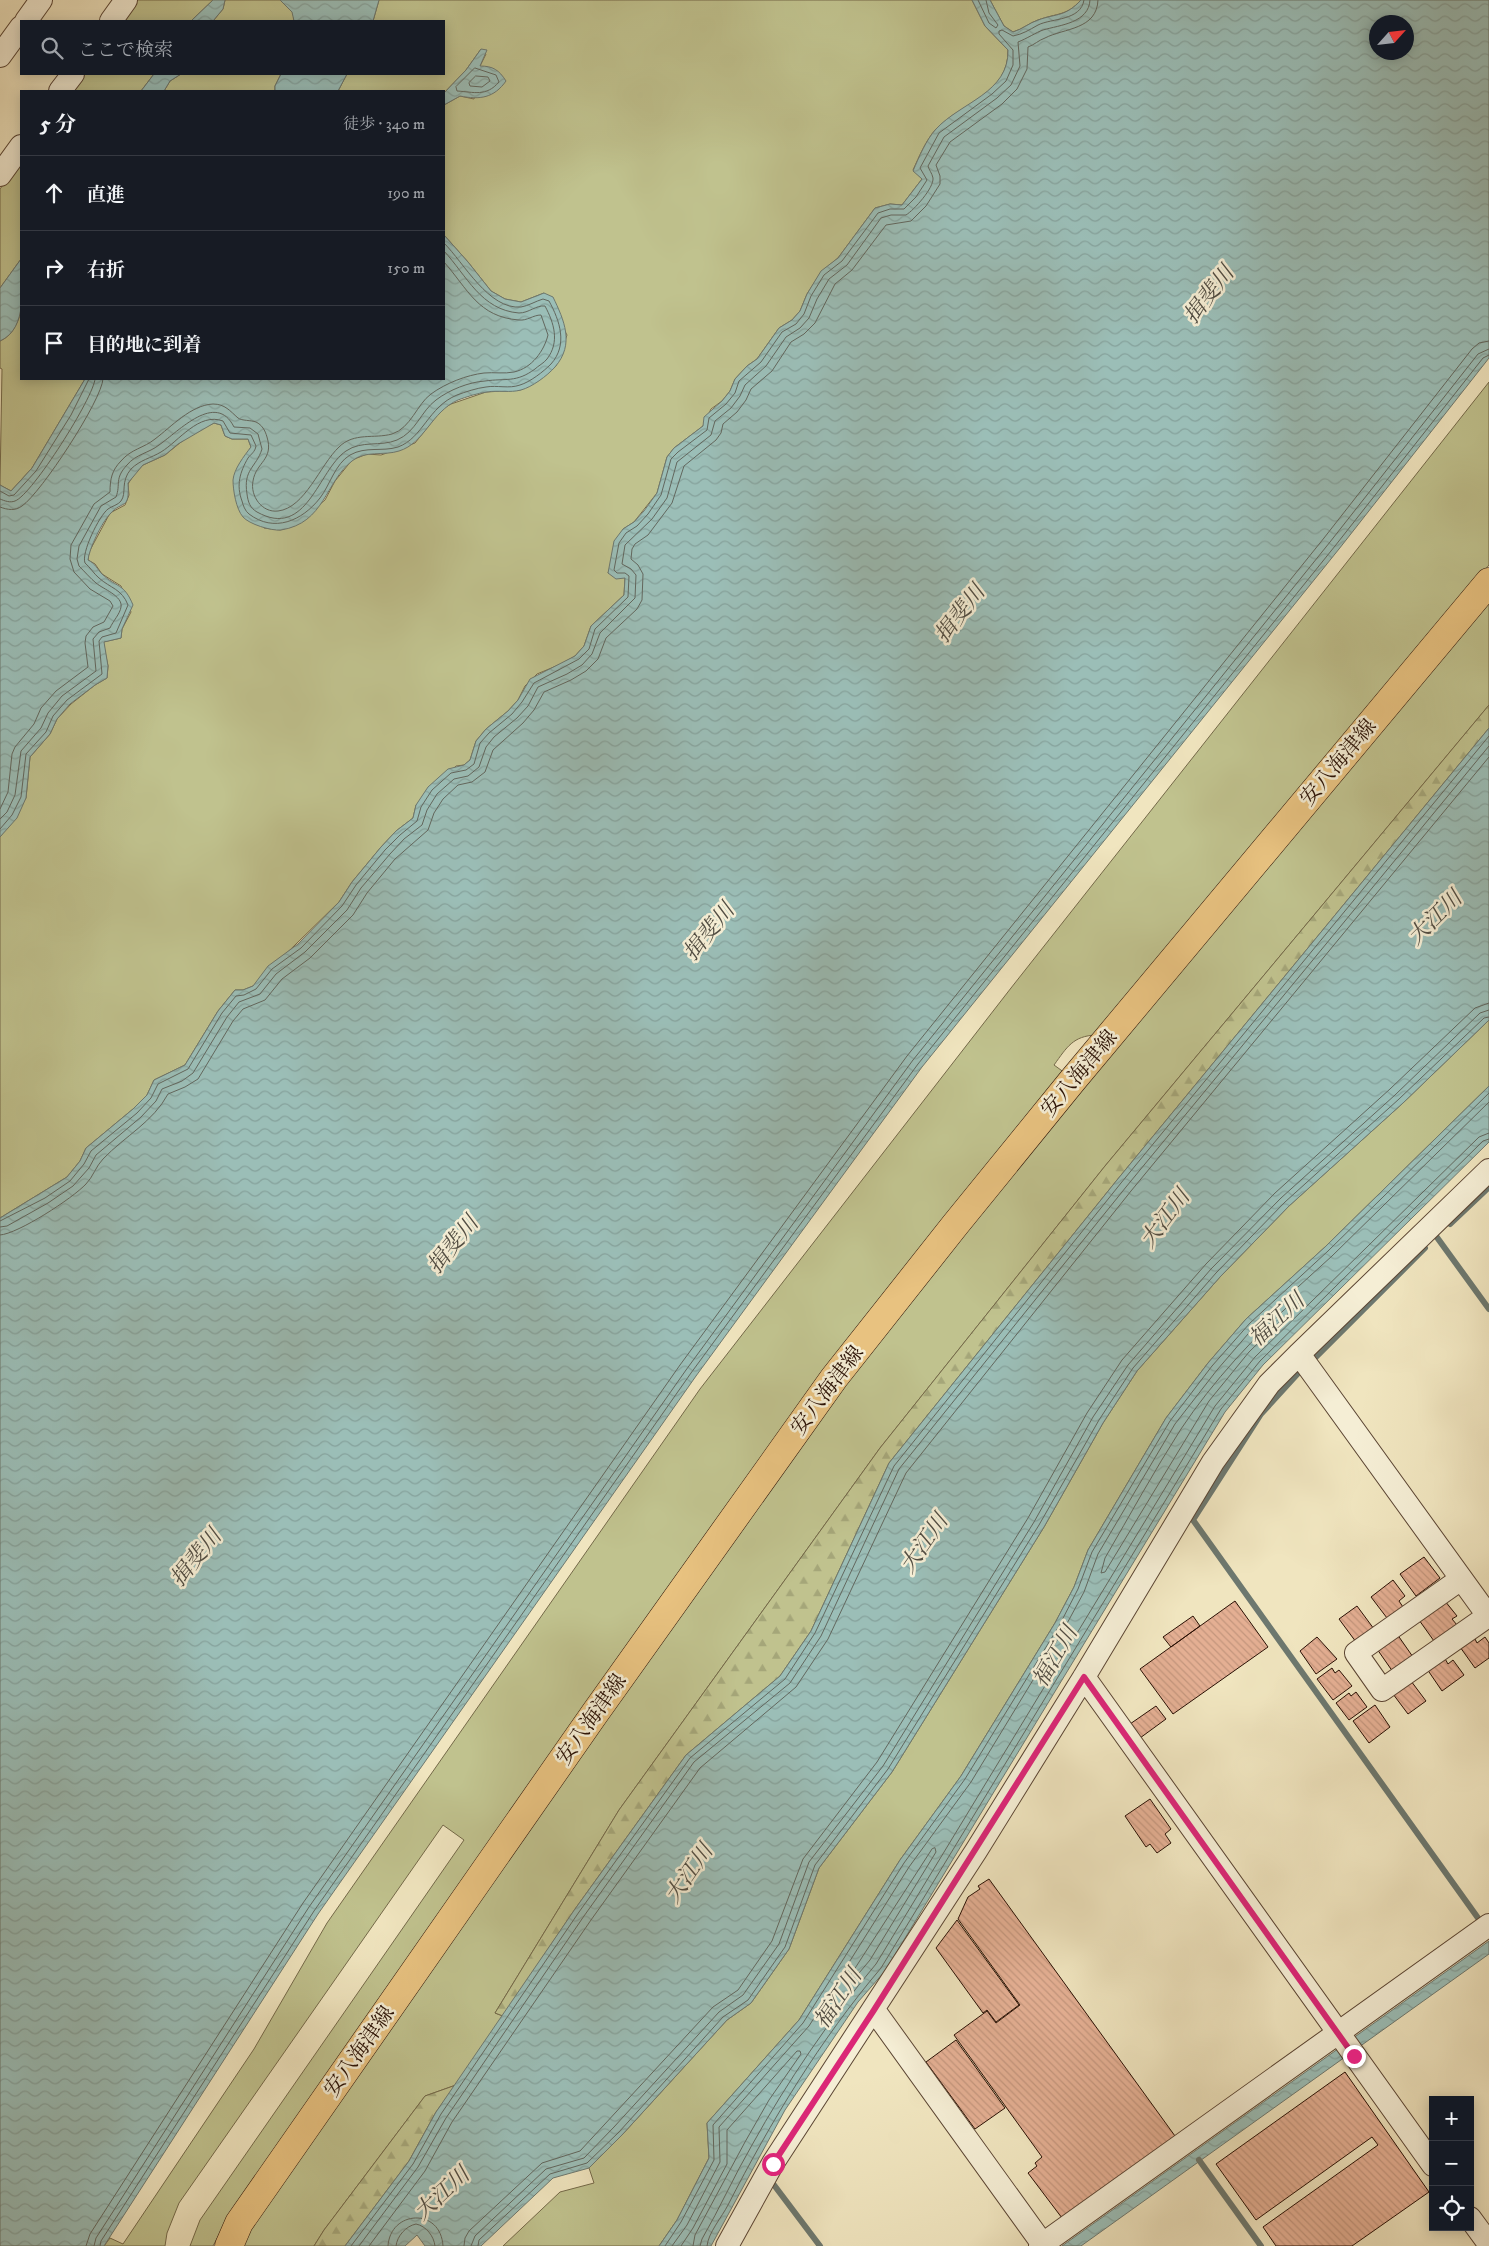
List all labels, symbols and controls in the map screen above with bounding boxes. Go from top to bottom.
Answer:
north arrow [1369,15,1414,60]
search box [20,20,445,75]
icon: search [38,34,66,62]
text: ここで検索 [78,39,173,62]
text: 5 分 [40,112,76,138]
text: 徒歩 · 340 m [343,114,425,134]
icon: ahead [40,179,68,207]
text: 190 m [387,183,425,203]
text: 直進 [87,184,125,207]
icon: right [40,254,68,282]
text: 150 m [387,258,425,278]
text: 右折 [87,259,125,282]
water label: 揖斐川 [1178,259,1241,329]
icon: arrive [40,329,68,357]
text: 目的地に到着 [87,334,201,357]
water label: 揖斐川 [929,578,992,648]
street label: 安八海津線 [1295,714,1382,811]
water label: 大江川 [1402,884,1469,951]
water label: 揖斐川 [678,896,742,966]
street label: 安八海津線 [1036,1025,1123,1122]
water label: 大江川 [1135,1183,1197,1253]
water label: 揖斐川 [422,1209,486,1279]
water label: 福江川 [1244,1286,1312,1352]
street label: 安八海津線 [786,1341,870,1440]
water label: 大江川 [894,1507,955,1579]
water label: 揖斐川 [165,1522,229,1592]
water label: 福江川 [1027,1620,1084,1692]
street label: 安八海津線 [551,1669,633,1770]
water label: 大江川 [659,1837,720,1909]
water label: 福江川 [809,1962,869,2034]
street label: 安八海津線 [319,2001,401,2102]
route end [1343,2045,1366,2068]
map controls [1429,2096,1474,2231]
button: + [1429,2096,1474,2141]
button: − [1429,2141,1474,2186]
route start [762,2153,785,2176]
water label: 大江川 [409,2160,477,2226]
button: locate [1429,2186,1474,2231]

